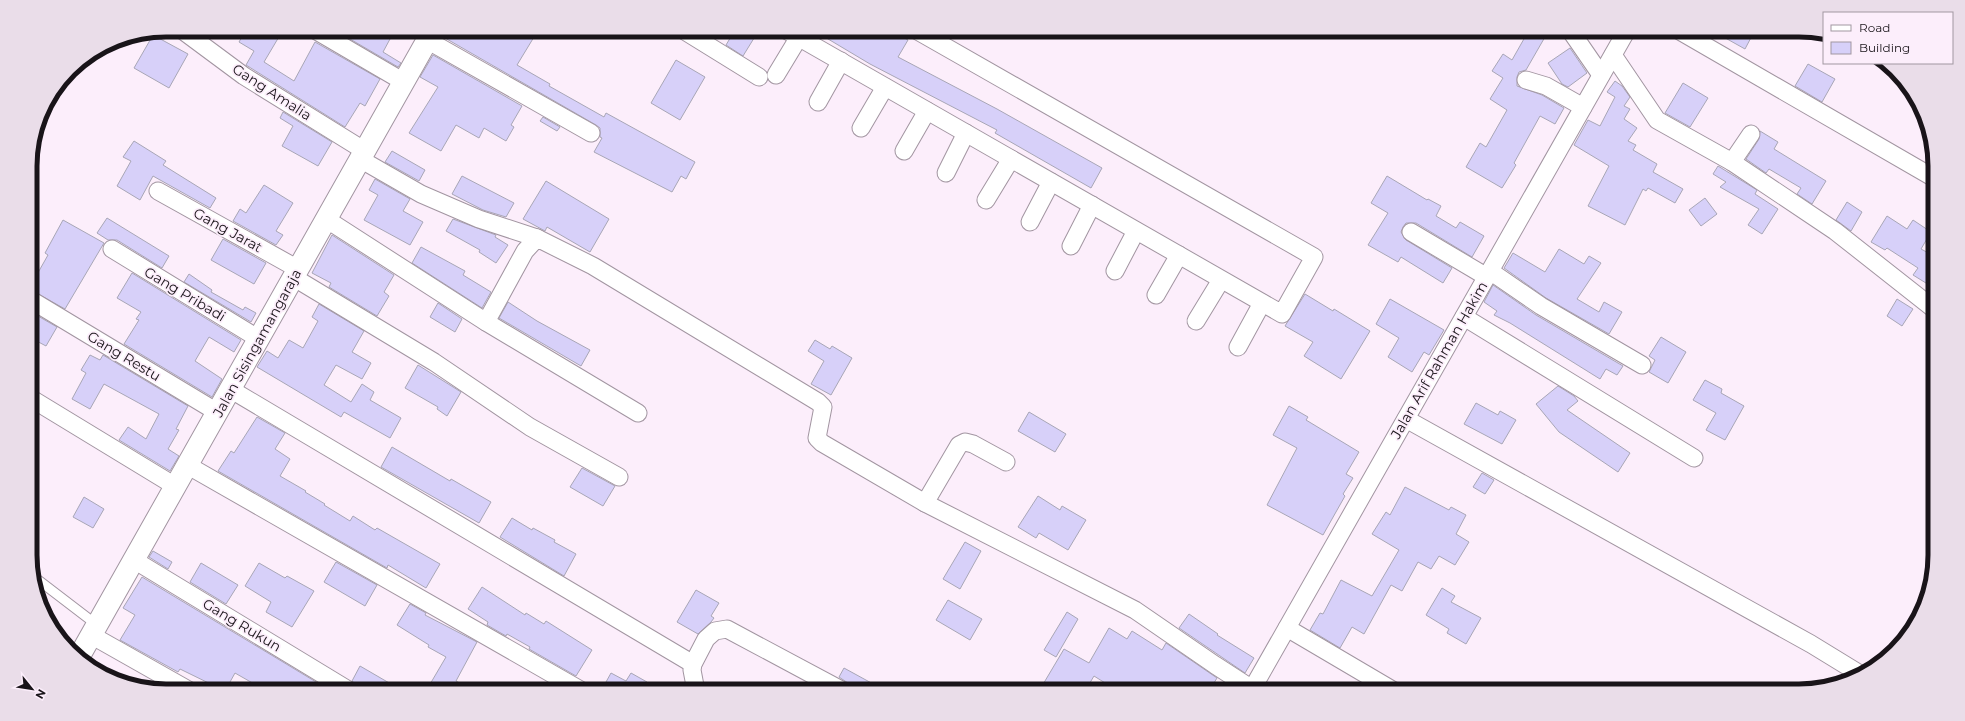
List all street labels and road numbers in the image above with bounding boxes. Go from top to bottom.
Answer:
street label: Gang Amalia [229,60,315,124]
street label: Gang Jarat [190,204,266,256]
street label: Gang Pribadi [141,263,229,325]
street label: Jalan Sisingamangaraja [208,266,305,421]
street label: Jalan Arif Rahman Hakim [1386,278,1491,443]
street label: Gang Restu [84,327,164,385]
street label: Gang Rukun [199,595,285,655]

